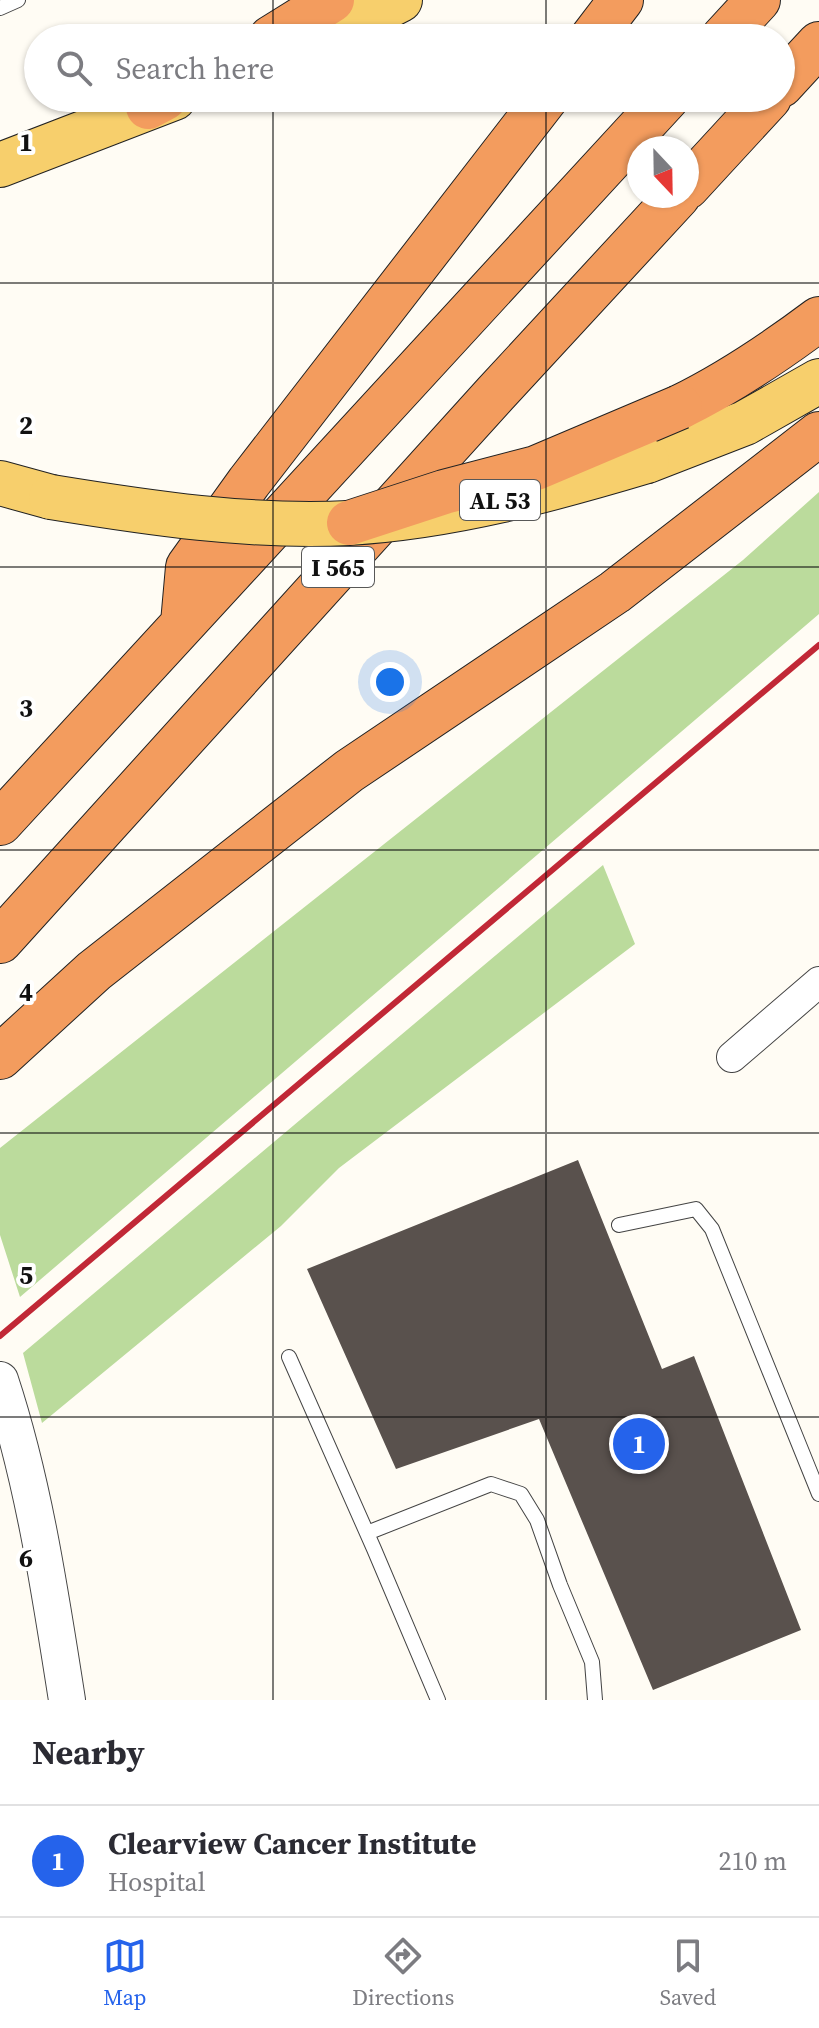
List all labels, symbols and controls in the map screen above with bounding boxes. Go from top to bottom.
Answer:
search box [24,24,795,112]
icon: search [52,46,96,90]
text: Search here [116,48,274,89]
text: 1 [19,124,33,160]
north arrow [627,136,699,208]
text: 2 [19,407,33,443]
road number: AL 53 [460,480,540,520]
road number: I 565 [302,547,374,587]
your location [370,662,410,702]
text: 3 [19,690,33,726]
text: 4 [19,974,33,1010]
text: 5 [19,1257,33,1293]
pin: 1 [613,1414,665,1474]
text: 6 [19,1540,33,1576]
text: Nearby [32,1729,145,1775]
text: Clearview Cancer Institute [108,1823,476,1864]
text: 1 [51,1843,65,1879]
text: 210 m [719,1843,787,1879]
text: Hospital [108,1864,206,1900]
tab: Map [103,1934,147,2012]
tab: Directions [352,1934,454,2012]
tab: Saved [660,1934,716,2012]

